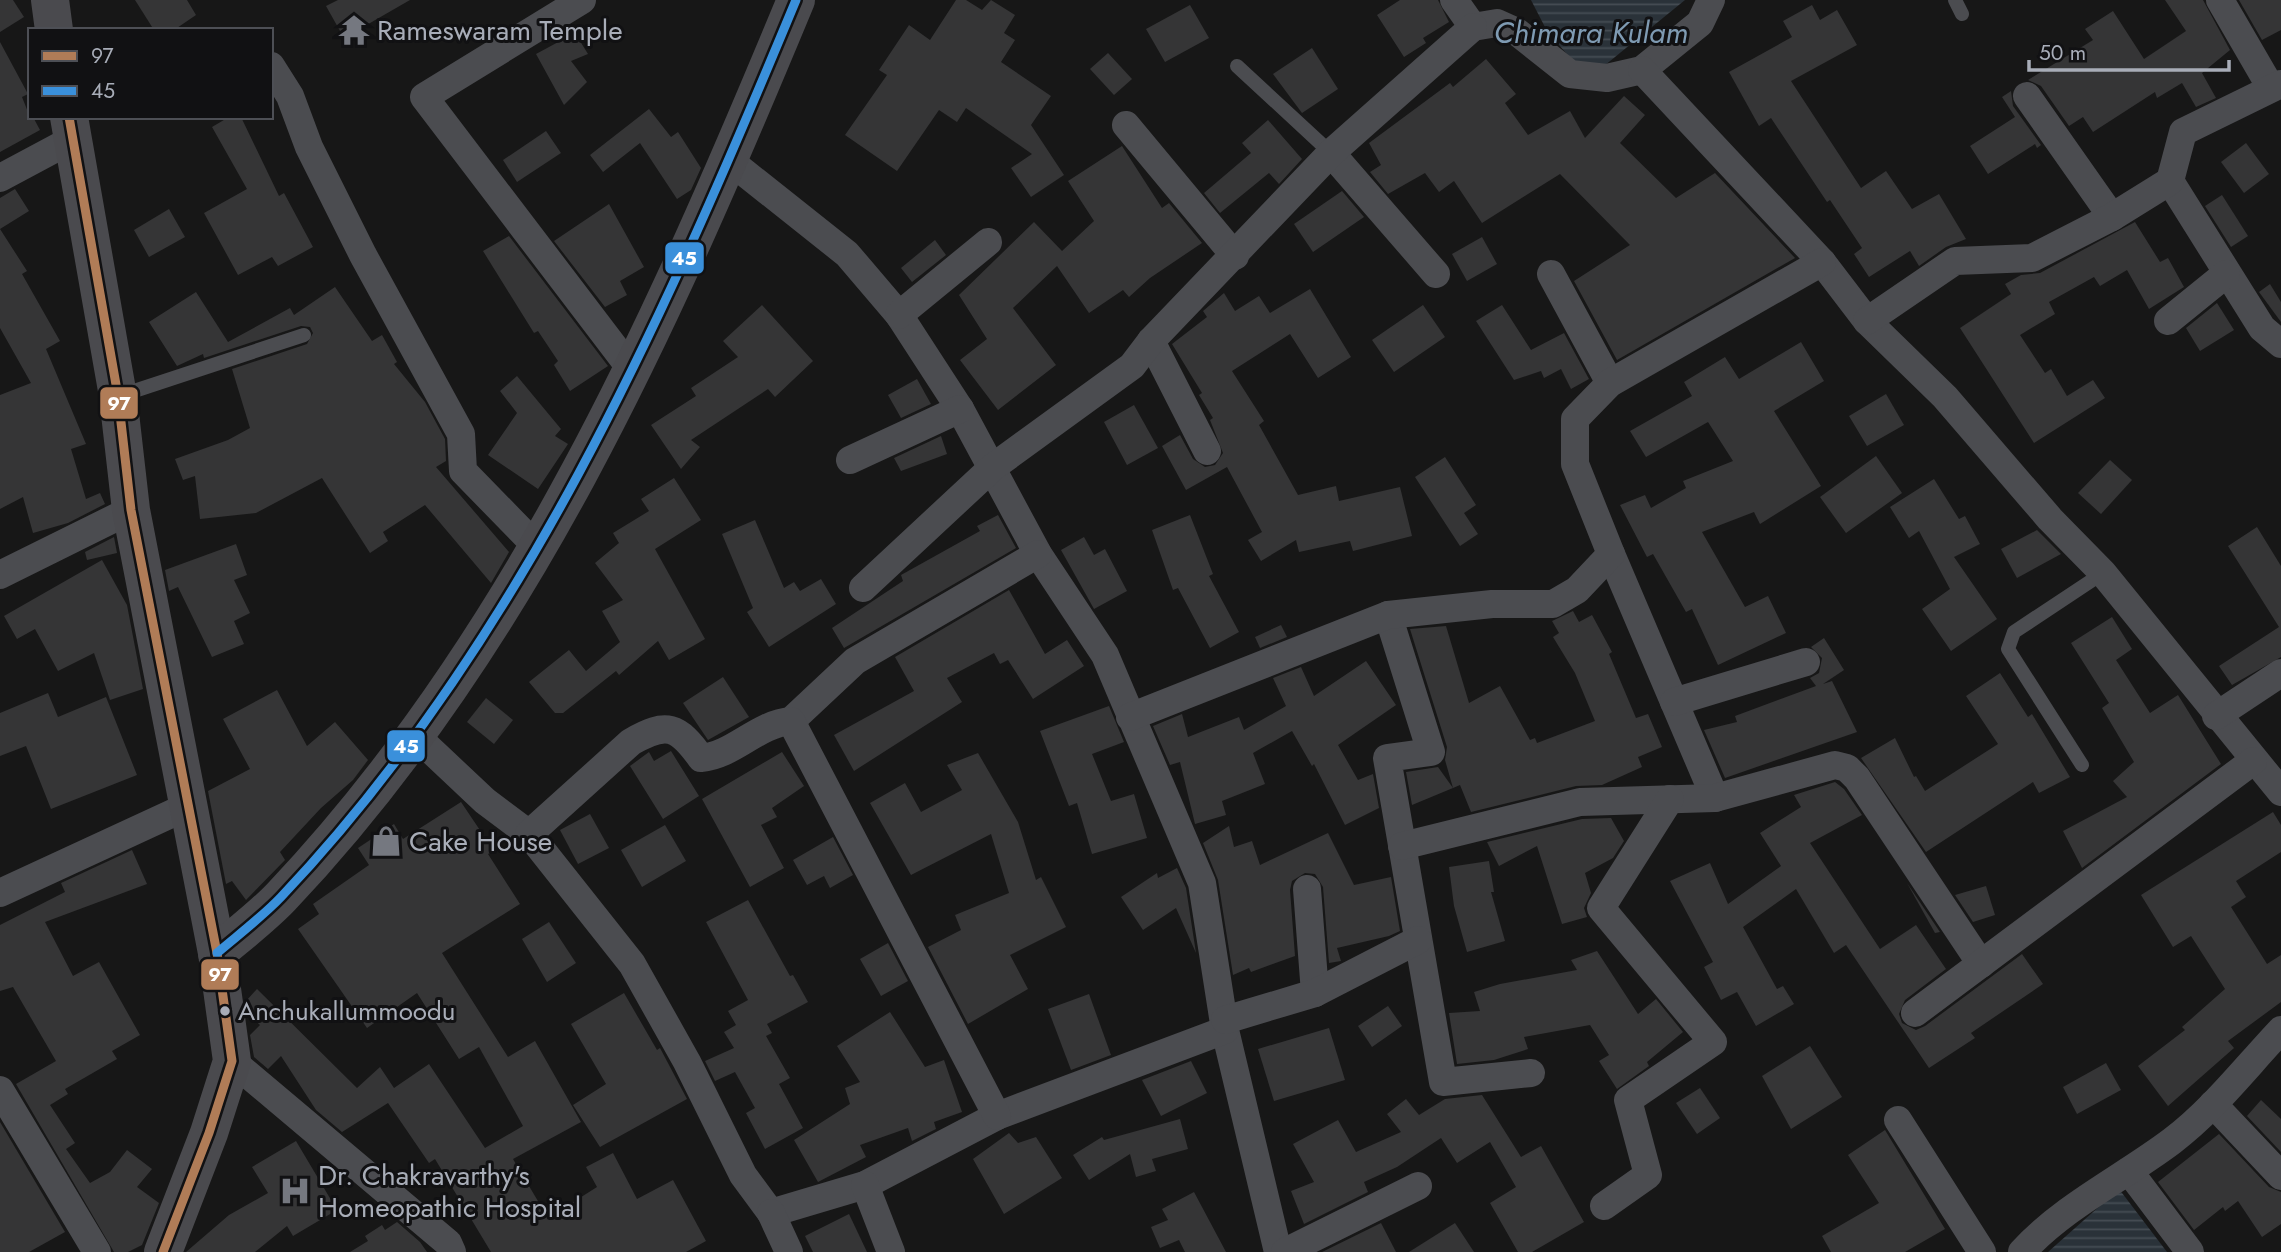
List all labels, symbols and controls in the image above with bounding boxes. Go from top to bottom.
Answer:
place label: Rameswaram Temple [377,10,623,51]
water label: Chimara Kulam [1494,11,1688,54]
temple icon: Rameswaram Temple [337,13,371,47]
legend [28,28,273,119]
scale bar [2029,28,2228,72]
text: 50 m [2039,38,2086,68]
text: 97 [91,41,114,71]
text: 45 [91,76,115,106]
line badge: 45 [664,241,705,275]
text: 45 [671,245,697,272]
line badge: 97 [99,386,139,420]
text: 97 [107,390,131,417]
line badge: 45 [386,729,426,763]
text: 45 [393,733,419,760]
place label: Cake House [409,821,552,862]
shop icon: Cake House [369,824,403,858]
line badge: 97 [200,958,240,991]
text: 97 [208,961,232,988]
place label: Anchukallummoodu [238,992,456,1030]
marker: Anchukallummoodu [218,1004,232,1018]
place label: Dr. Chakravarthy's Homeopathic Hospital [318,1155,581,1228]
hospital icon: Dr. Chakravarthy's Homeopathic Hospital [278,1174,312,1208]

